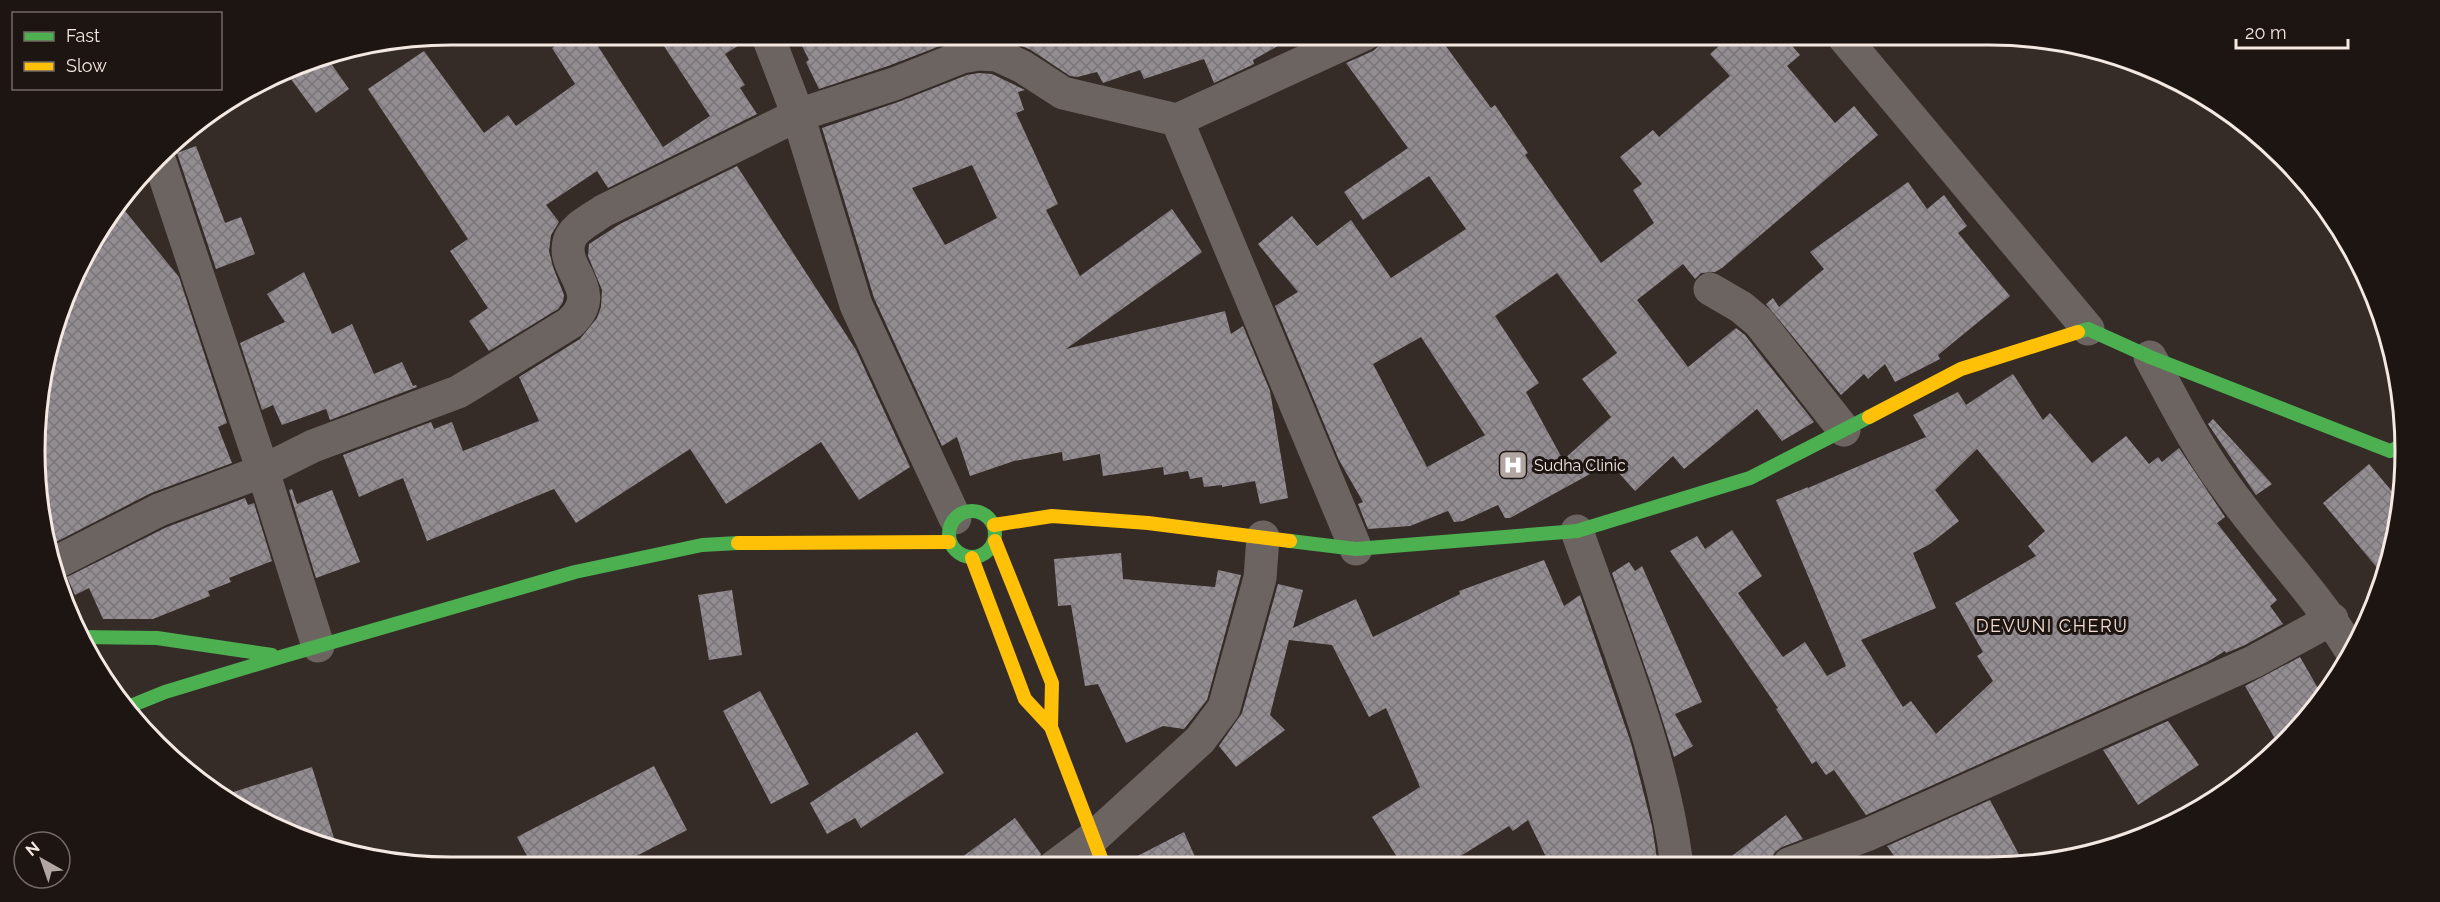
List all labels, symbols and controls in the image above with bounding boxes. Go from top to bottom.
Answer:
legend [12,12,222,90]
scale bar [2236,12,2348,50]
text: 20 m [2245,22,2287,43]
text: Fast [66,25,100,46]
text: Slow [66,55,107,76]
hospital icon: Sudha Clinic [1497,449,1529,481]
place label: Sudha Clinic [1534,456,1626,475]
district label: DEVUNI CHERU [1976,615,2128,636]
north arrow [12,830,72,890]
text: N [22,838,43,860]

